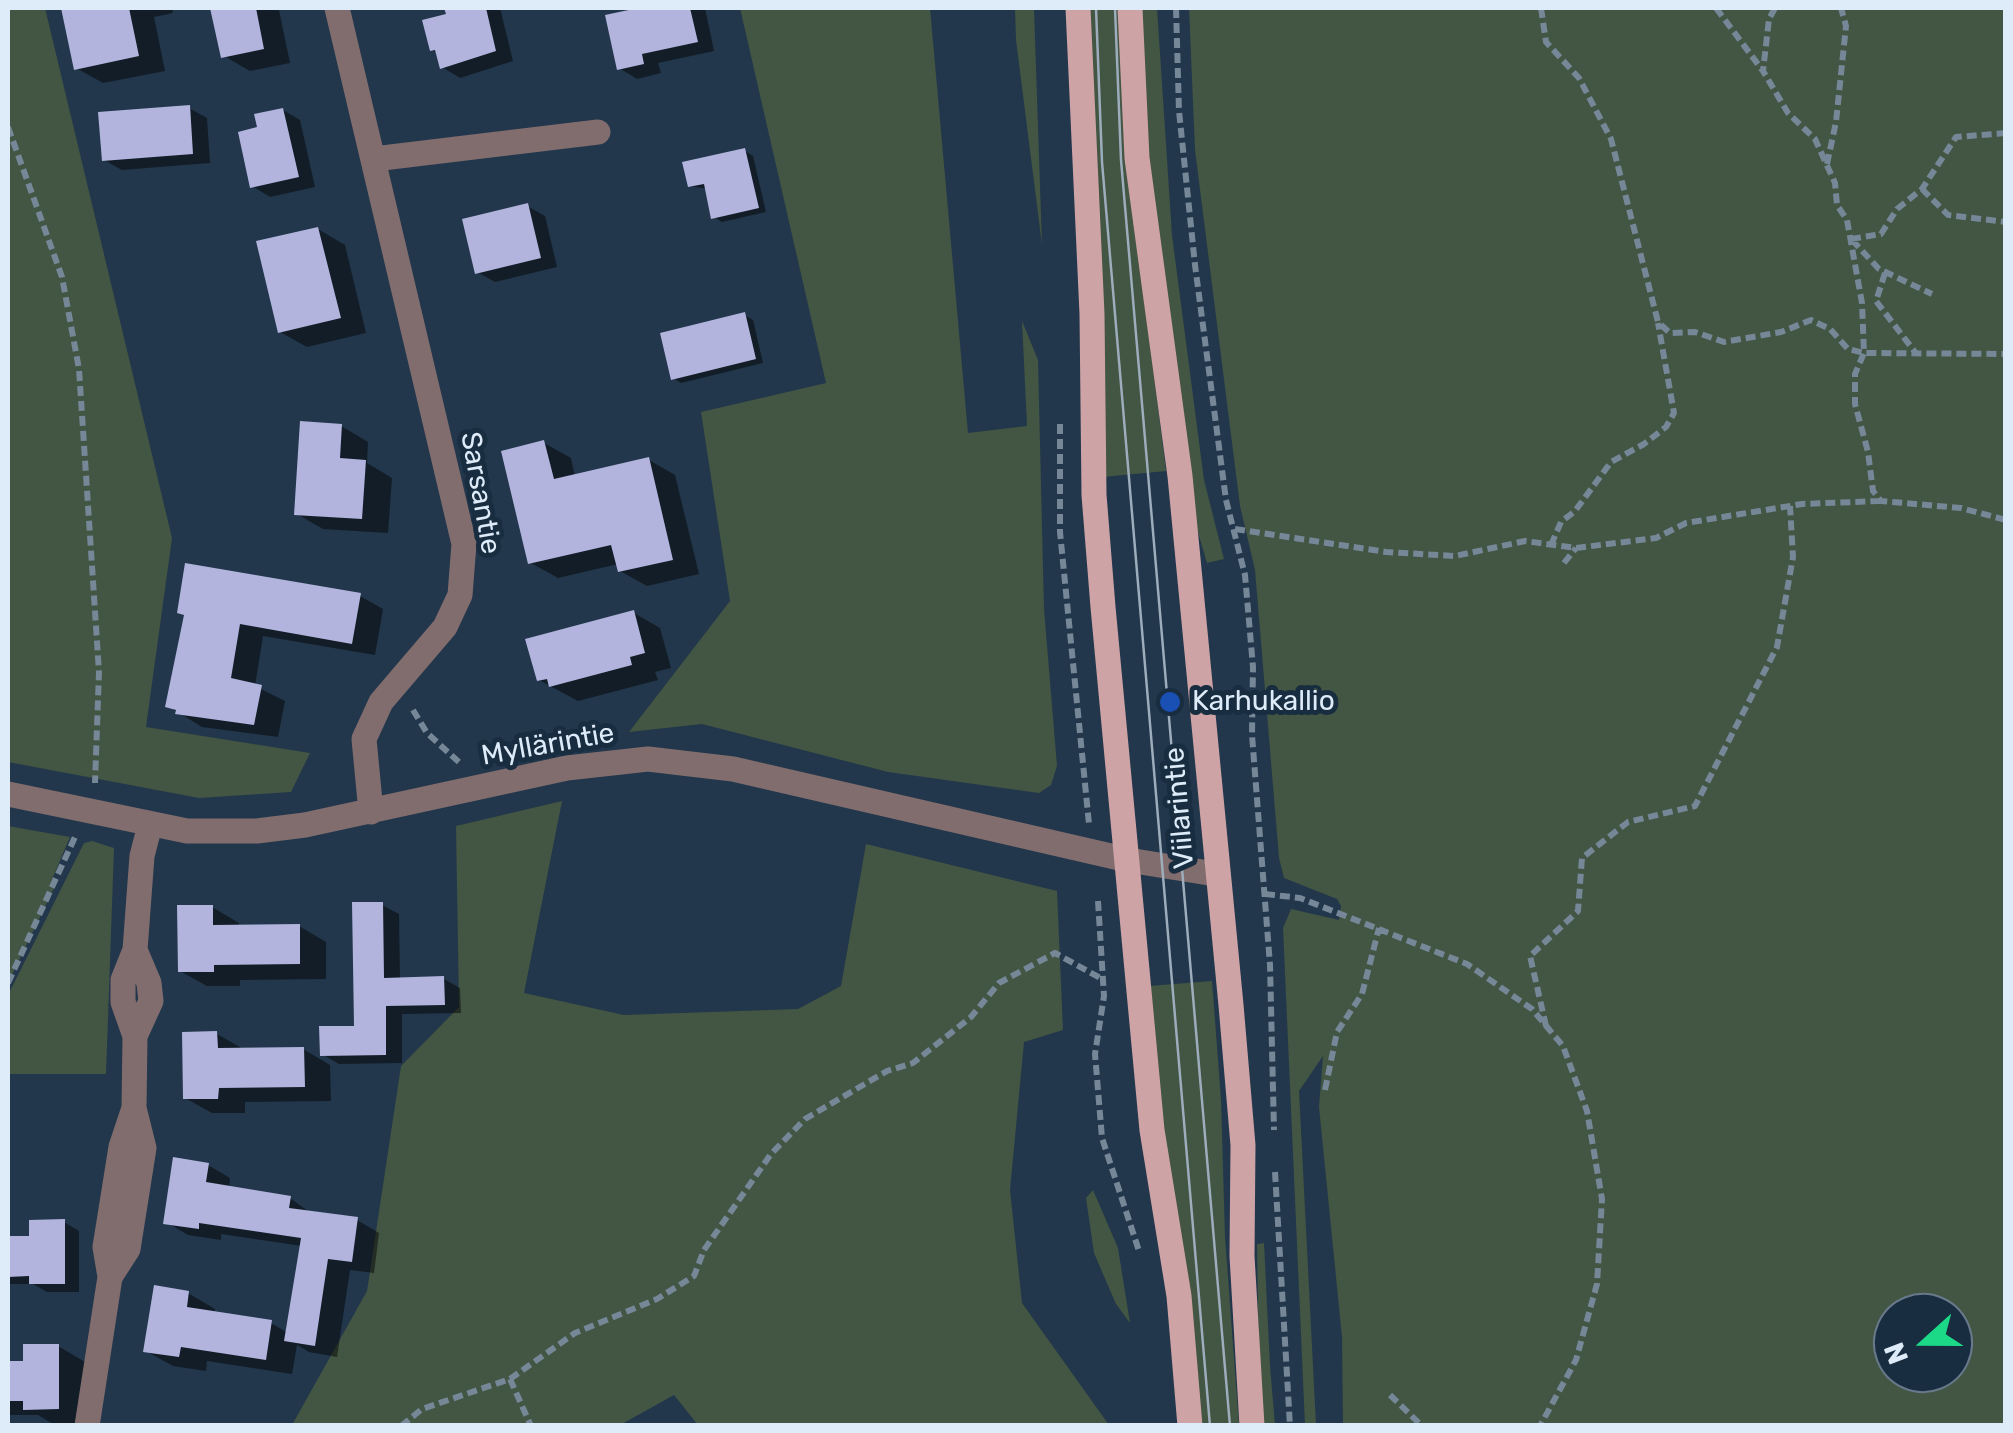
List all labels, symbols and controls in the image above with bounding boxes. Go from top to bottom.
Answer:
street label: Sarsantie [453,429,507,557]
place label: Karhukallio [1192,685,1335,719]
marker: Karhukallio [1157,689,1183,715]
street label: Myllärintie [479,717,617,773]
street label: Viilarintie [1158,746,1202,870]
north arrow [1873,1293,1973,1393]
text: N [1877,1338,1915,1369]

